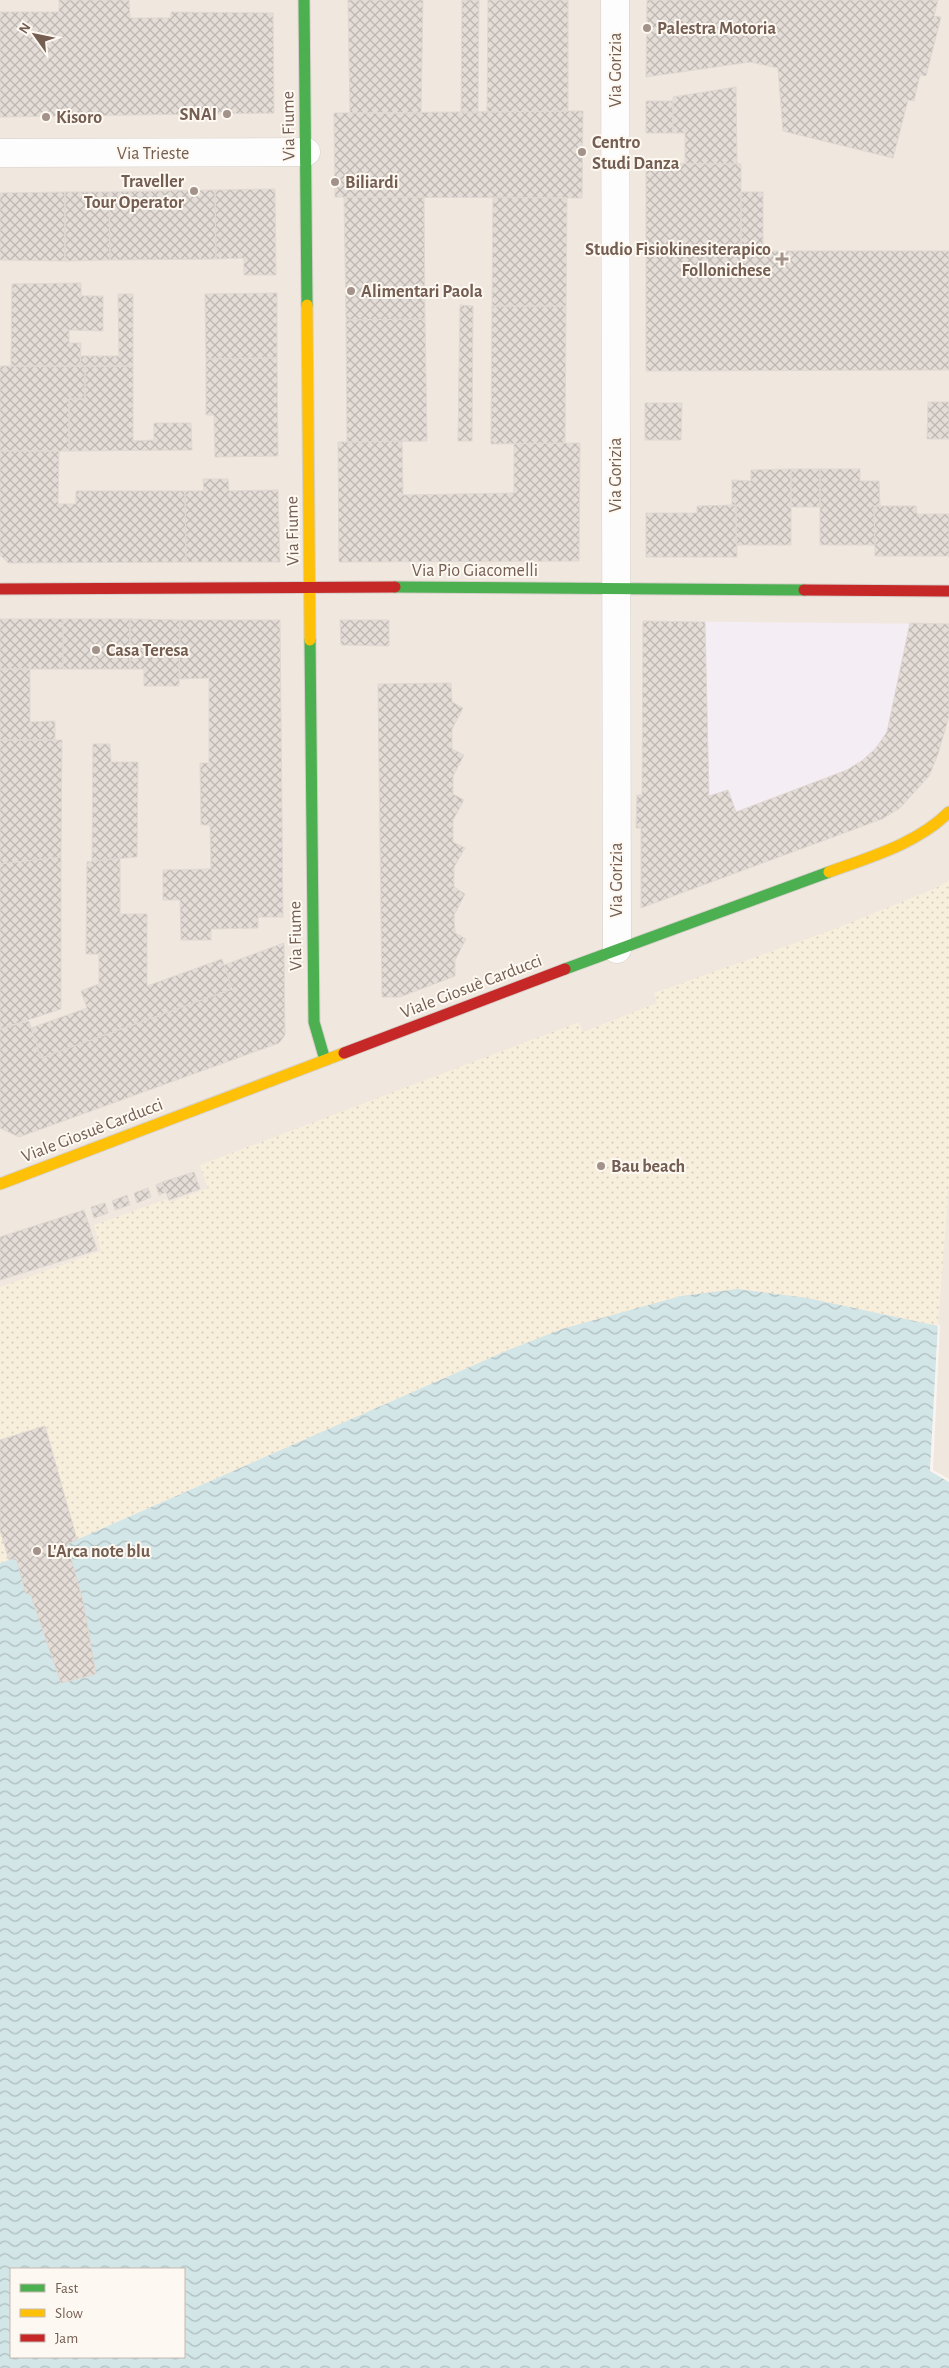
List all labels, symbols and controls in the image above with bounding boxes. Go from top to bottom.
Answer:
north arrow [10,10,60,60]
place label: Palestra Motoria [657,20,777,38]
text: N [16,21,33,36]
marker: Palestra Motoria [641,22,653,34]
street label: Via Gorizia [607,32,625,108]
street label: Via Fiume [279,91,299,161]
place label: SNAI [179,106,217,124]
marker: SNAI [221,108,233,120]
place label: Kisoro [56,109,102,127]
marker: Kisoro [40,111,52,123]
place label: Centro Studi Danza [592,134,680,173]
street label: Via Trieste [117,145,189,163]
marker: Centro Studi Danza [576,146,588,158]
place label: Traveller Tour Operator [84,173,185,212]
place label: Biliardi [345,174,399,192]
marker: Biliardi [329,176,341,188]
marker: Traveller Tour Operator [188,185,200,197]
place label: Studio Fisiokinesiterapico Follonichese [585,241,771,280]
marker: Studio Fisiokinesiterapico Follonichese [775,252,789,266]
place label: Alimentari Paola [361,283,483,301]
marker: Alimentari Paola [345,285,357,297]
street label: Via Gorizia [607,437,625,513]
street label: Via Fiume [283,496,303,566]
street label: Via Pio Giacomelli [412,562,538,580]
place label: Casa Teresa [106,642,189,660]
marker: Casa Teresa [90,644,102,656]
street label: Via Gorizia [608,842,626,918]
street label: Via Fiume [286,901,306,971]
street label: Viale Giosuè Carducci [398,952,544,1022]
street label: Viale Giosuè Carducci [19,1096,165,1166]
place label: Bau beach [611,1158,685,1176]
marker: Bau beach [595,1160,607,1172]
place label: L'Arca note blu [47,1543,151,1561]
marker: L'Arca note blu [31,1545,43,1557]
legend [10,2268,185,2358]
text: Fast [55,2281,79,2296]
text: Slow [55,2306,83,2321]
text: Jam [55,2331,78,2346]

